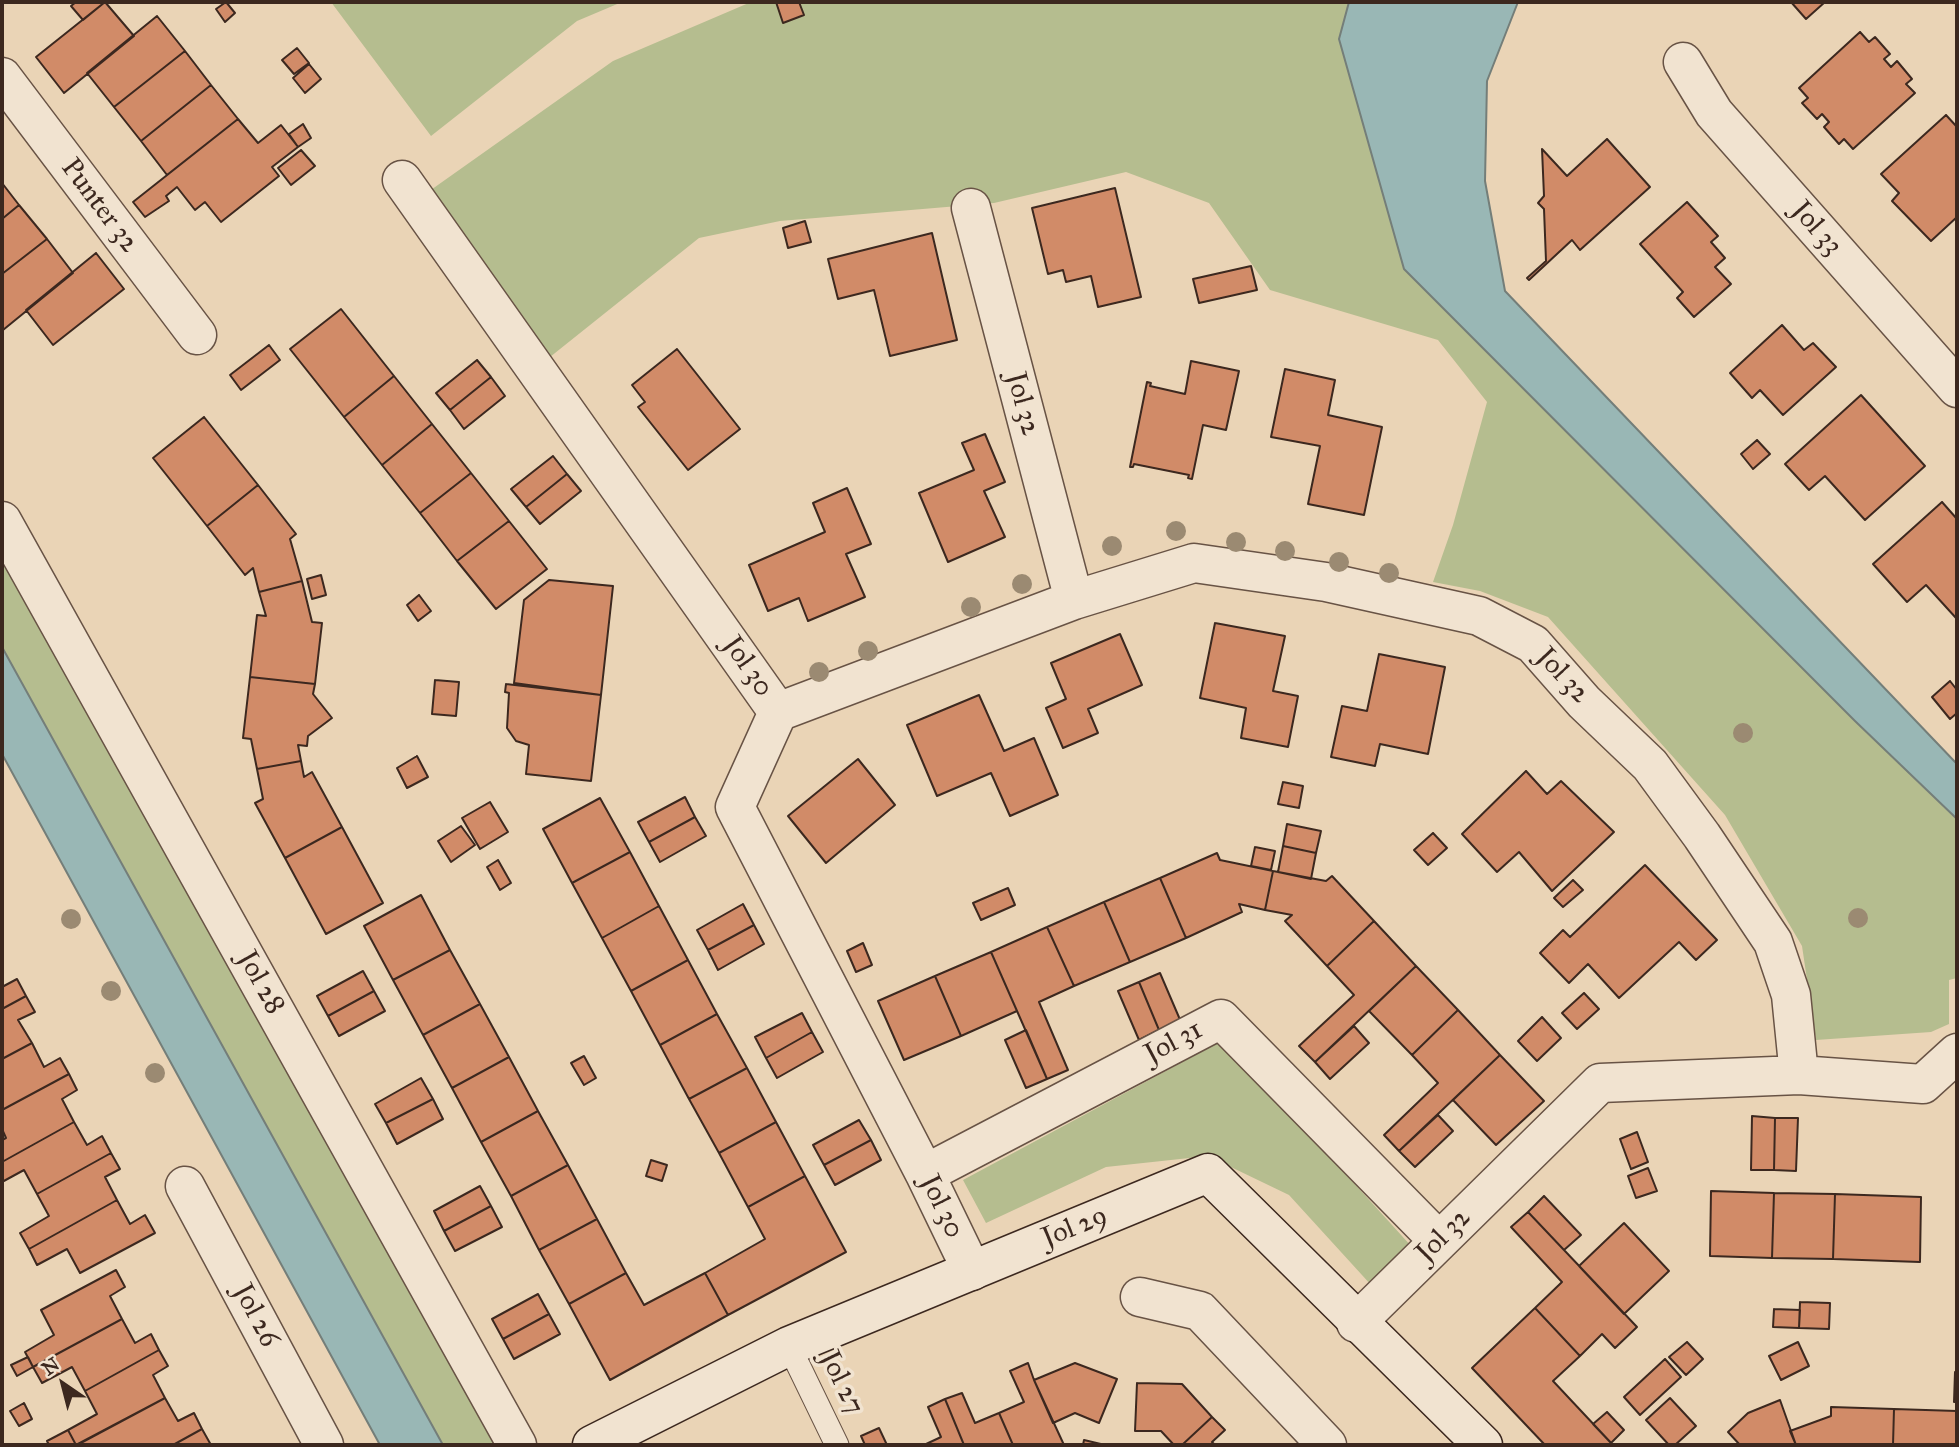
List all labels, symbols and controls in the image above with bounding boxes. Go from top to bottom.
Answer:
street label: Punter 32 [53,152,145,260]
street label: Jol 33 [1783,195,1849,263]
street label: Jol 32 [998,369,1046,439]
street label: Jol 30 [714,630,780,704]
street label: Jol 32 [1528,641,1596,711]
street label: Jol 28 [229,945,291,1021]
street label: Jol 31 [1139,1014,1209,1072]
street label: Jol 30 [911,1170,971,1244]
street label: Jol 29 [1037,1200,1113,1256]
street label: Jol 32 [1410,1202,1478,1270]
street label: Jol 26 [225,1279,285,1353]
street label: Jol 27 [811,1346,871,1420]
north arrow [28,1349,98,1419]
text: N [37,1352,64,1380]

